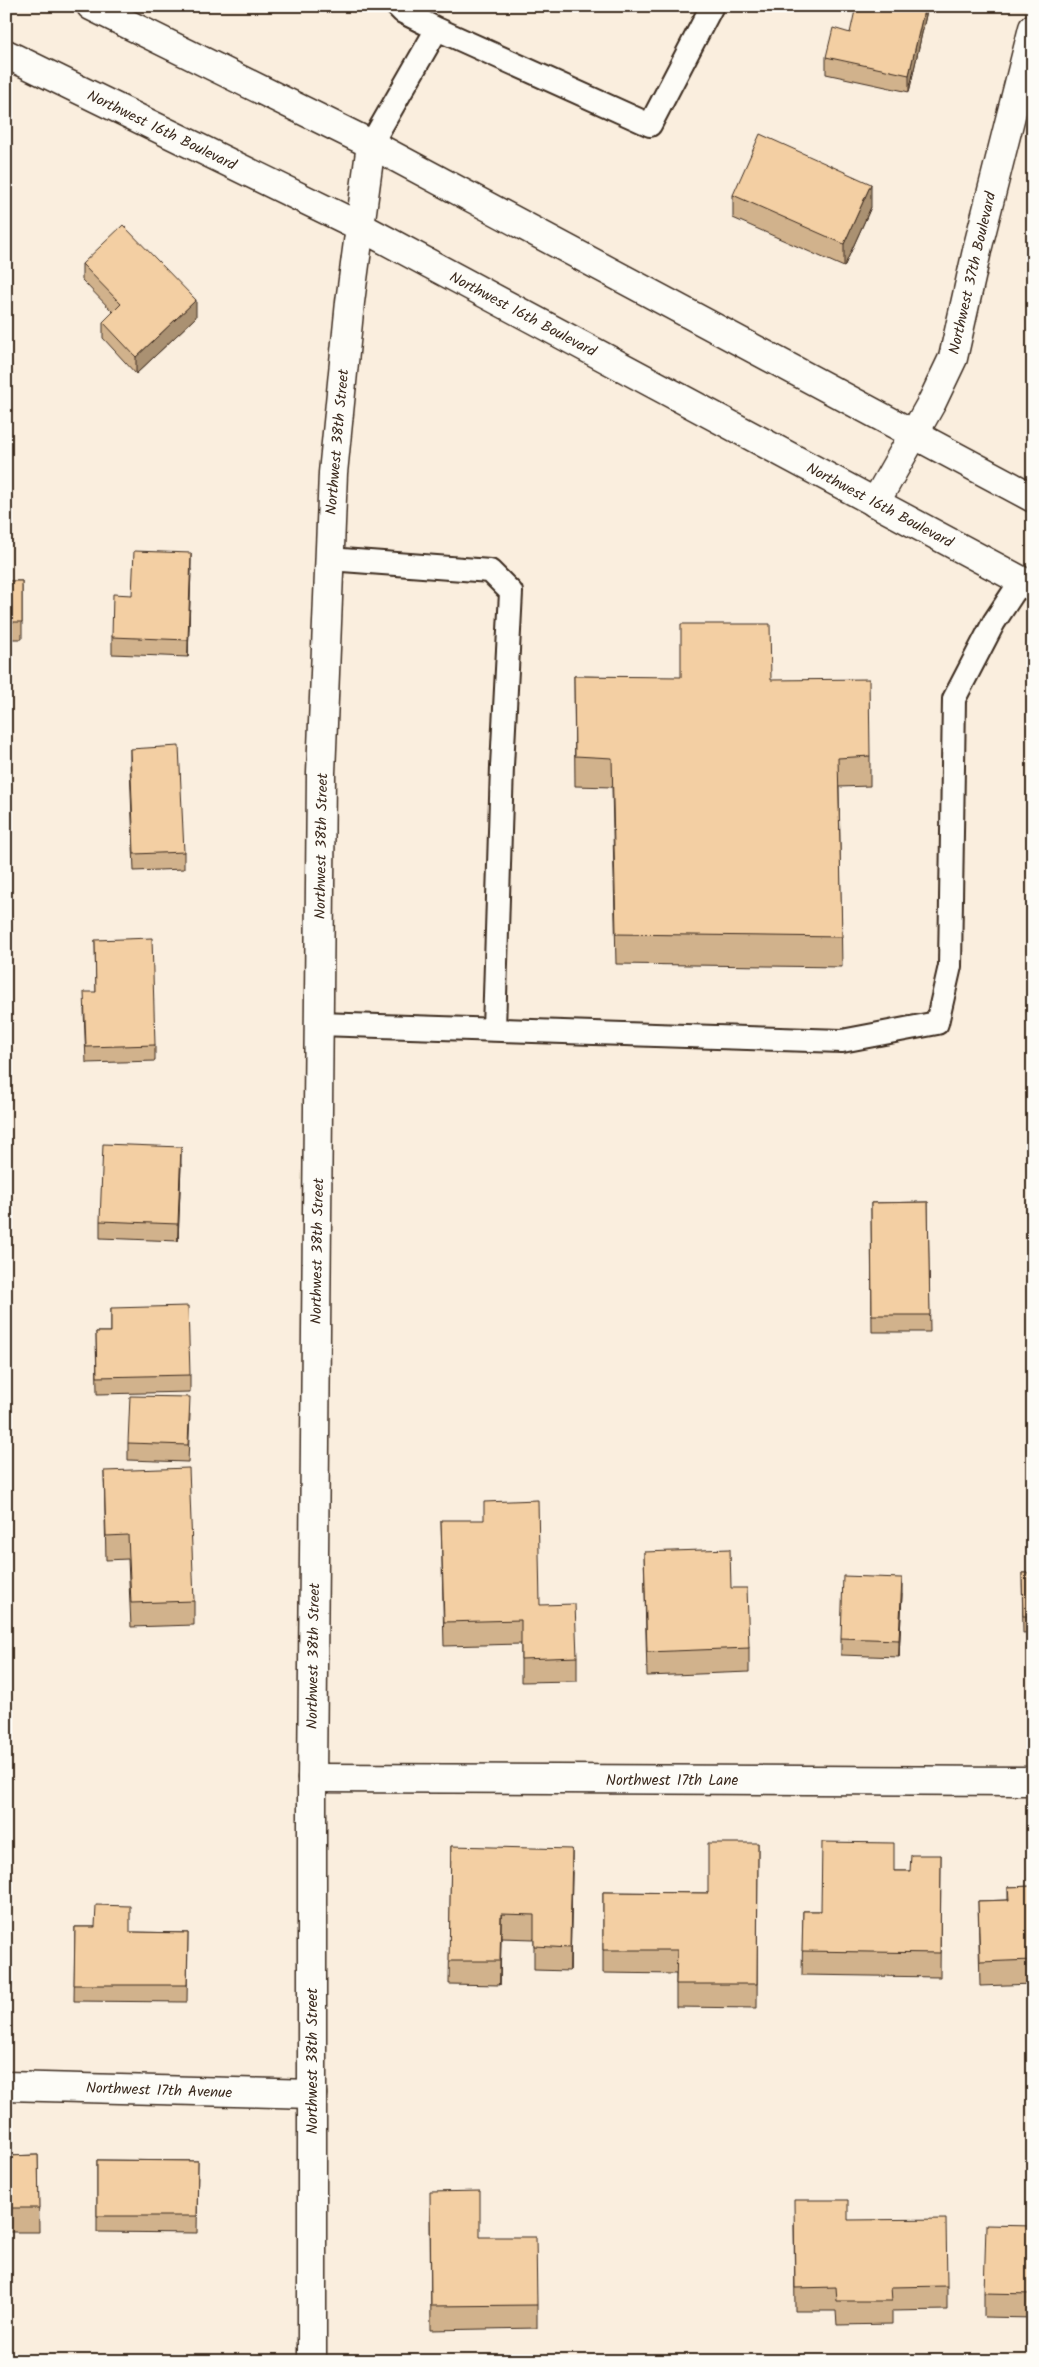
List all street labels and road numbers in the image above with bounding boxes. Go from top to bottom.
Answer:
street label: Northwest 16th Boulevard [83,84,241,178]
street label: Northwest 37th Boulevard [943,189,1003,357]
street label: Northwest 16th Boulevard [445,266,601,364]
street label: Northwest 38th Street [320,368,356,516]
street label: Northwest 16th Boulevard [802,457,958,555]
street label: Northwest 38th Street [309,772,335,919]
street label: Northwest 38th Street [305,1177,331,1324]
street label: Northwest 38th Street [301,1582,327,1729]
street label: Northwest 17th Lane [606,1769,738,1793]
street label: Northwest 38th Street [301,1988,325,2134]
street label: Northwest 17th Avenue [85,2076,233,2106]

